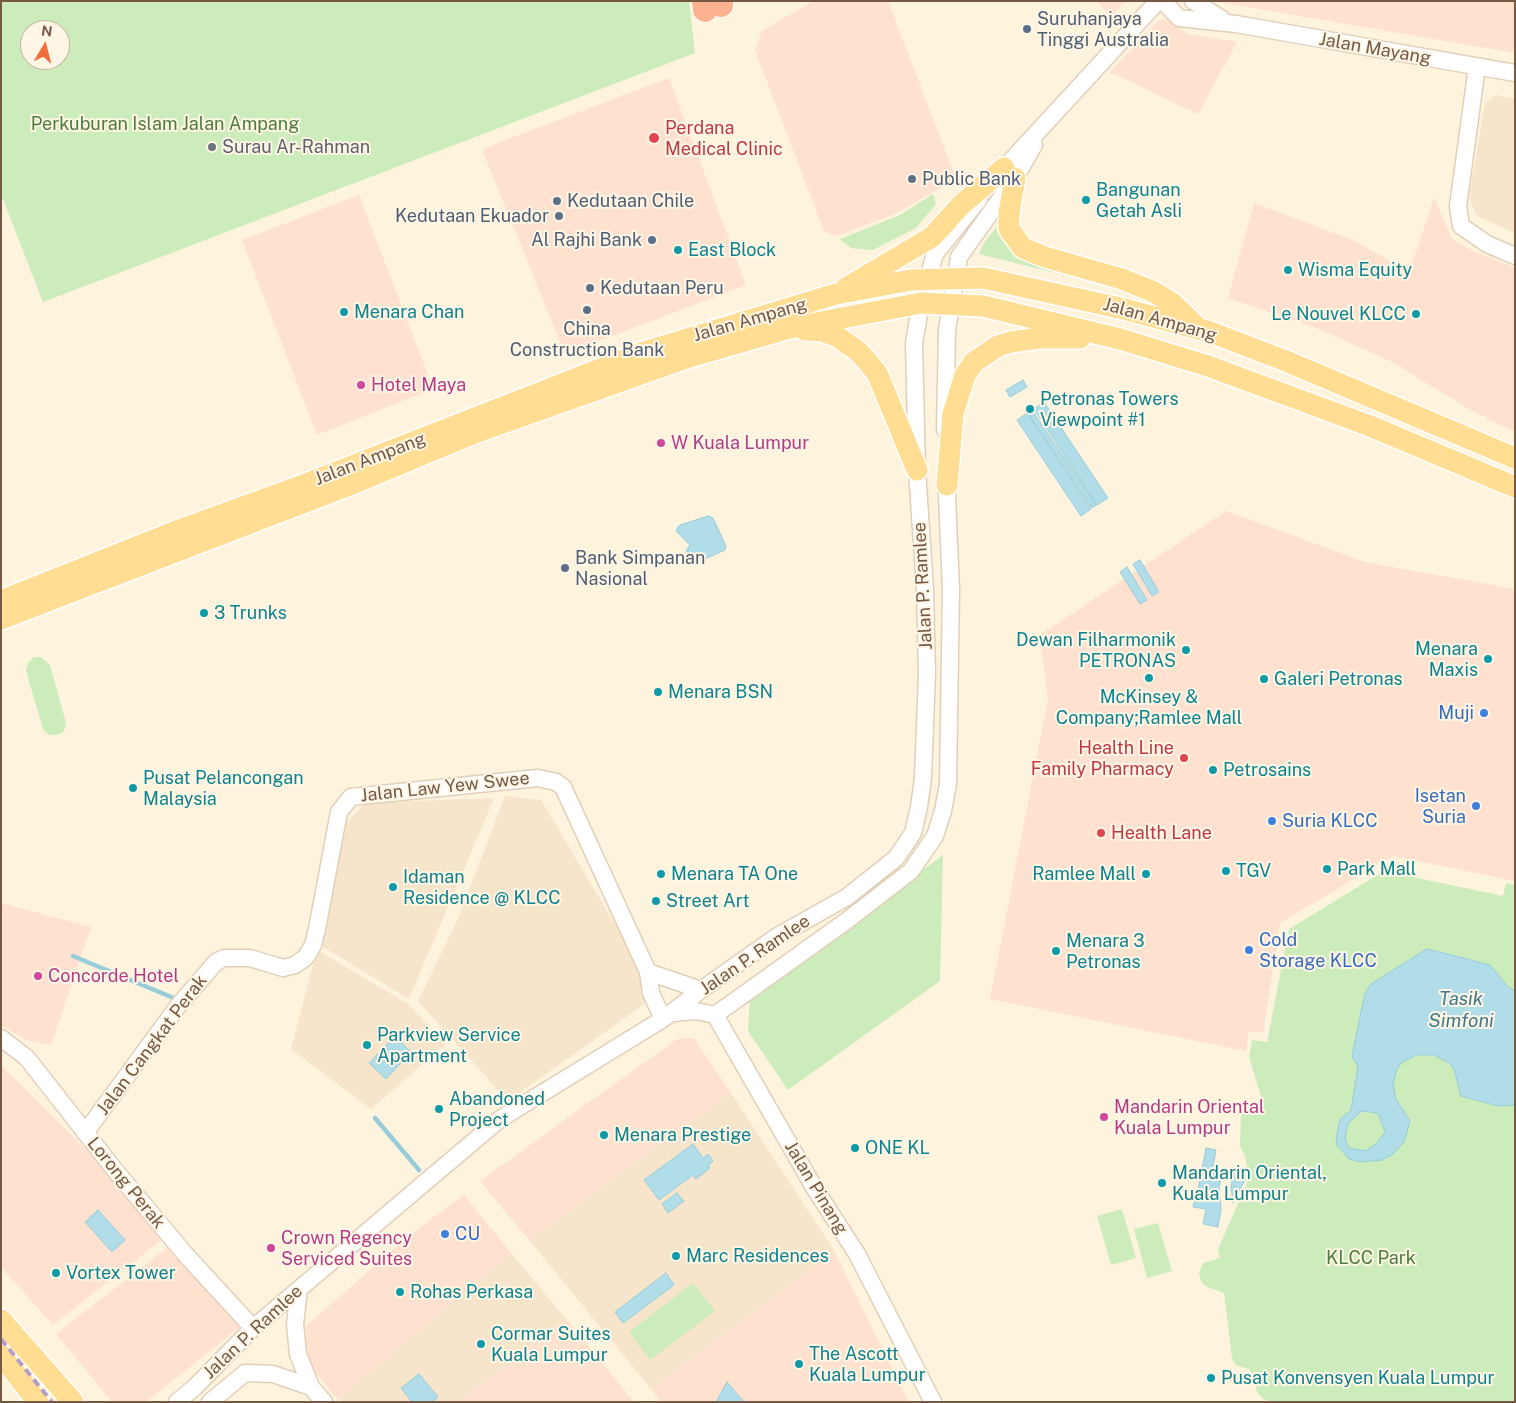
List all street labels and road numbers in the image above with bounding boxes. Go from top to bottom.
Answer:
street label: Jalan Mayang [1317,29,1433,69]
street label: Jalan Ampang [691,293,809,347]
street label: Jalan Ampang [1101,293,1219,347]
street label: Jalan Ampang [311,428,429,490]
street label: Jalan P. Ramlee [909,522,937,650]
street label: Jalan Law Yew Swee [359,767,531,807]
street label: Jalan P. Ramlee [696,910,814,1000]
street label: Jalan Cangkat Perak [92,971,212,1119]
street label: Lorong Perak [83,1133,169,1233]
street label: Jalan Pinang [780,1137,852,1239]
street label: Jalan P. Ramlee [199,1280,307,1384]

